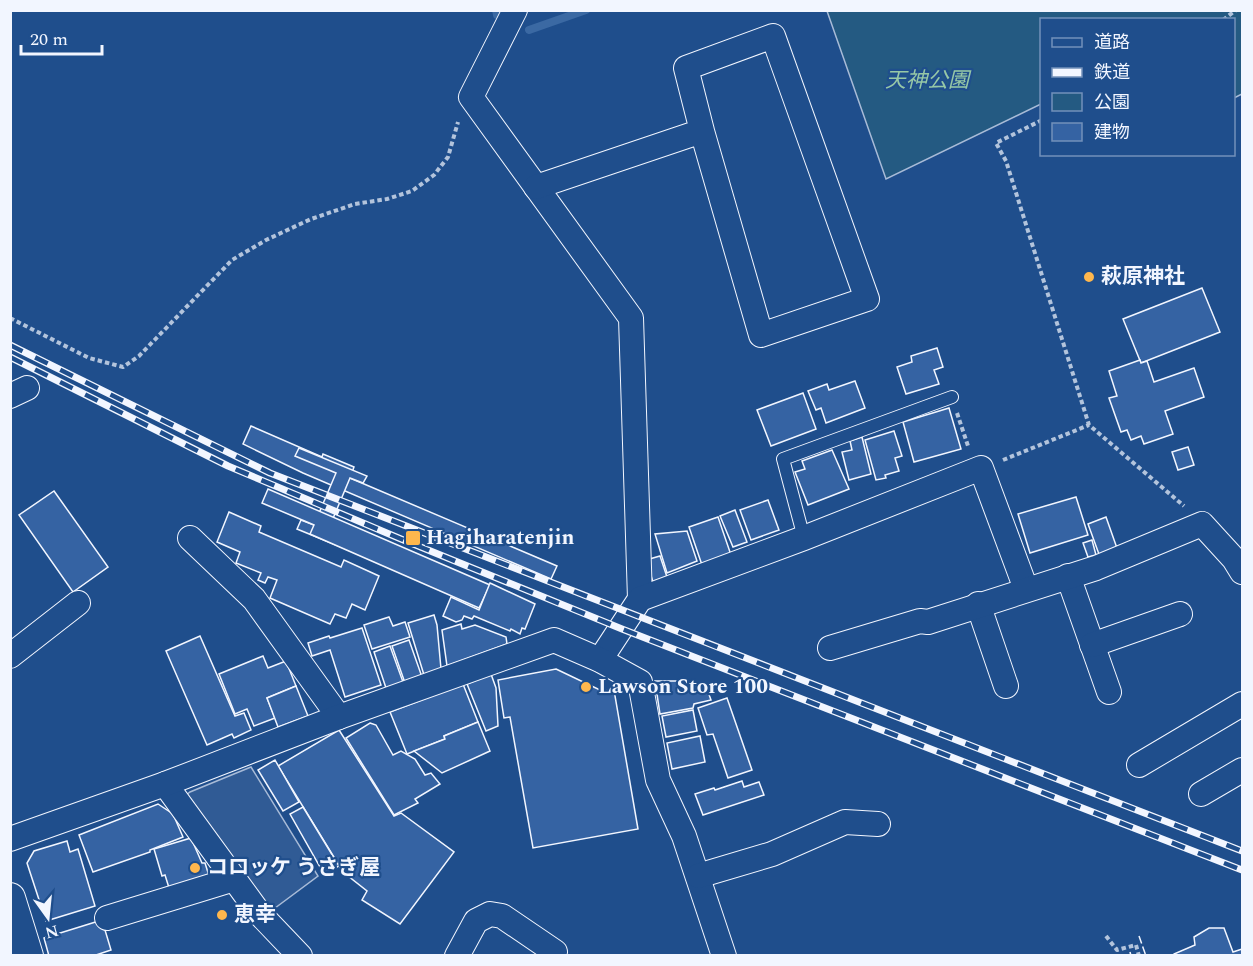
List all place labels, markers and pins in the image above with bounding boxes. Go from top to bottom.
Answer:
place label: 萩原神社 [1101,261,1185,293]
marker: 萩原神社 [1082,270,1096,284]
place label: Hagiharatenjin [426,522,575,554]
marker: Hagiharatenjin [404,529,422,547]
place label: Lawson Store 100 [598,671,768,703]
marker: Lawson Store 100 [579,680,593,694]
place label: コロッケ うさぎ屋 [207,852,380,884]
marker: コロッケ うさぎ屋 [188,861,202,875]
place label: 恵幸 [234,899,276,931]
marker: 恵幸 [215,908,229,922]

